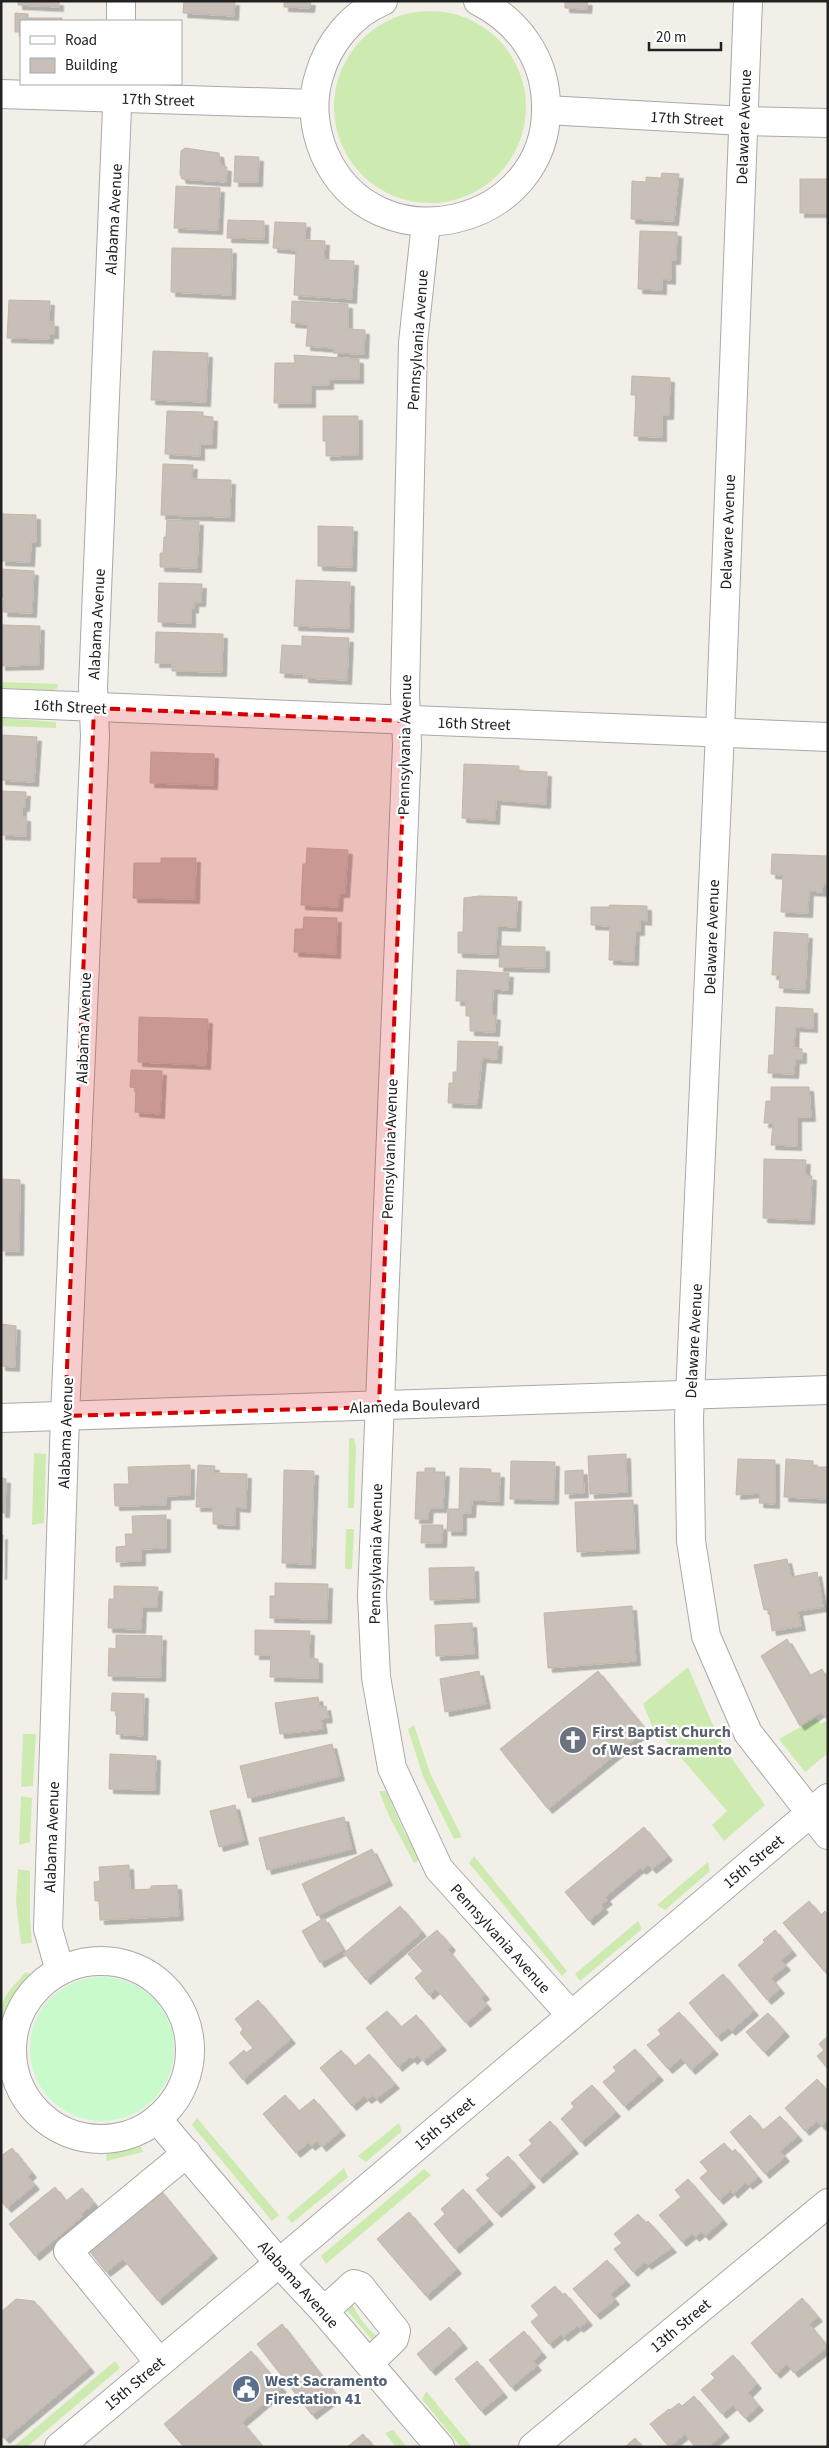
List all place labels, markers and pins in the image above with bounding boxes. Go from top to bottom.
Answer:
place label: First Baptist Church of West Sacramento [592,1721,732,1761]
church icon: First Baptist Church of West Sacramento [558,1725,588,1755]
place label: West Sacramento Firestation 41 [265,2370,388,2410]
public building icon: West Sacramento Firestation 41 [231,2374,261,2404]

